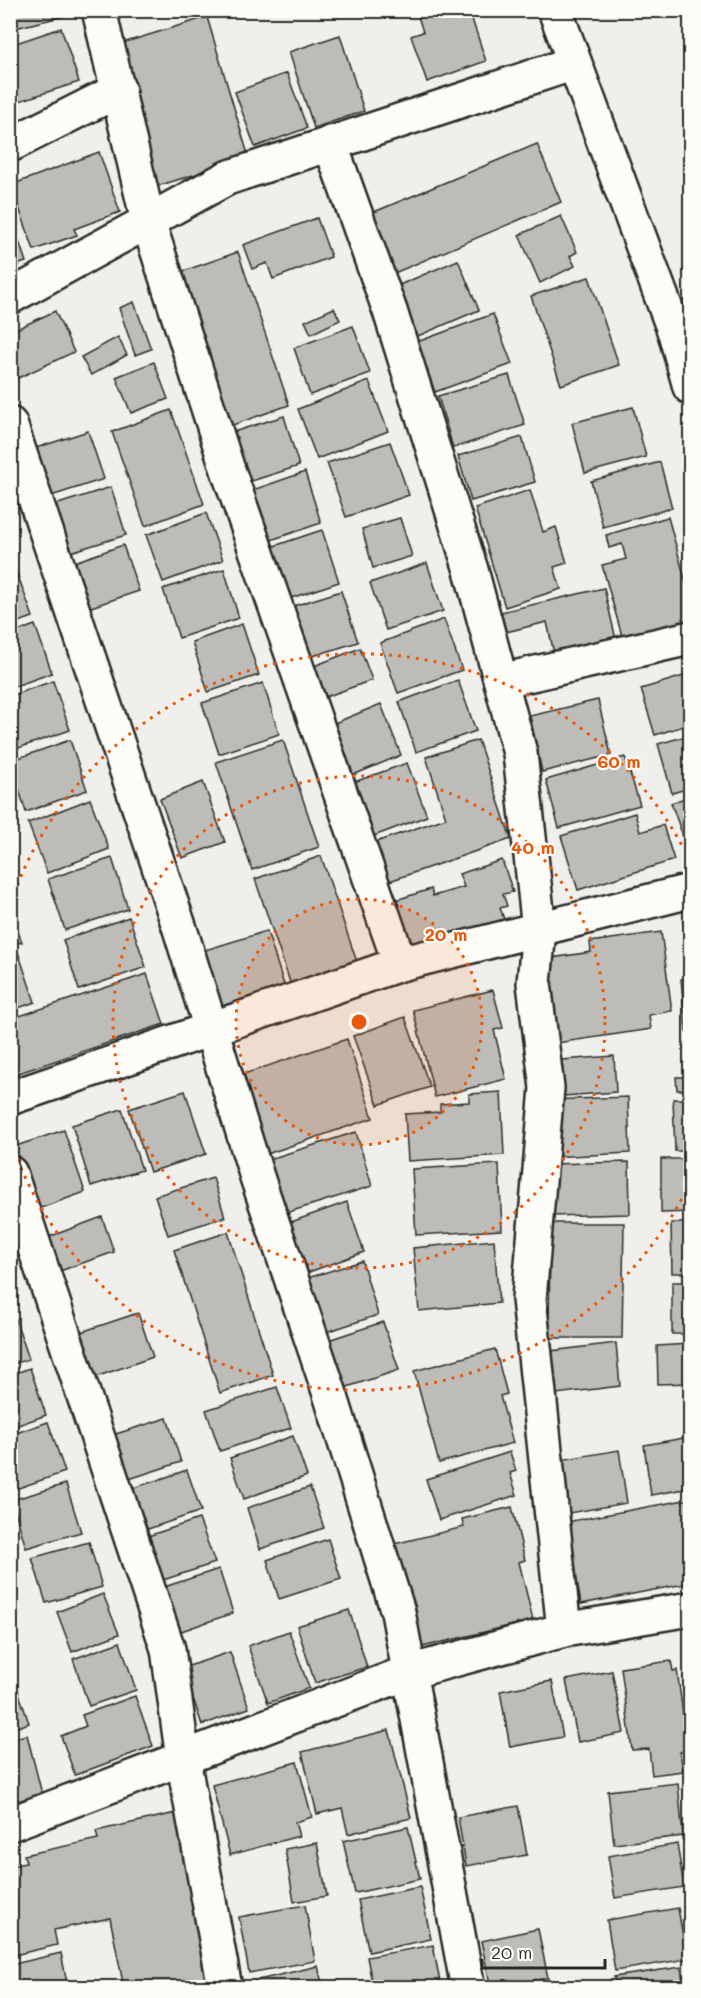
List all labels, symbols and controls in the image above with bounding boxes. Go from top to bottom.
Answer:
text: 60 m [597,749,641,773]
text: 40 m [511,835,555,859]
text: 20 m [425,922,467,946]
centre of rings [349,1012,369,1032]
scale bar [482,1932,605,1970]
text: 20 m [491,1940,532,1964]

